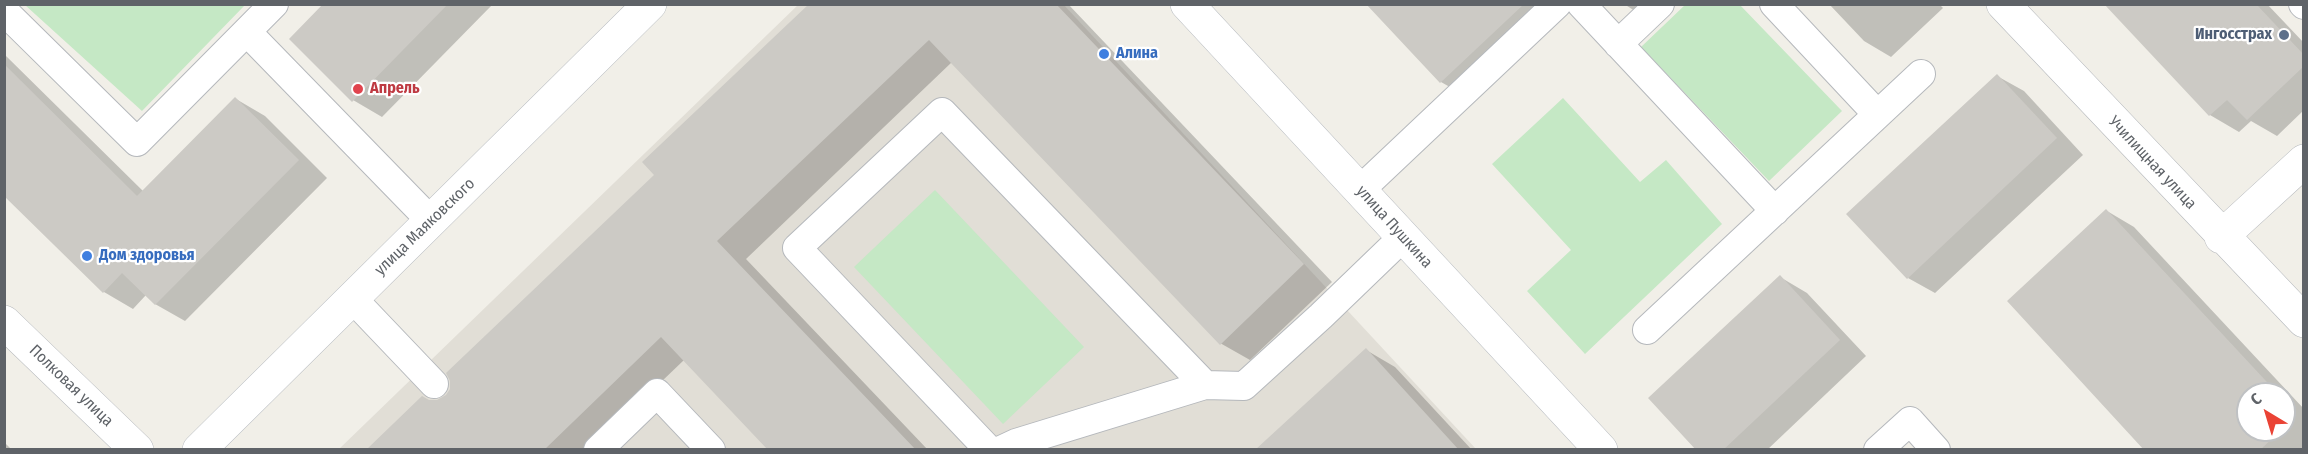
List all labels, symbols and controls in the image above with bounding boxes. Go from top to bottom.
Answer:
place label: Ингосстрах [2195,25,2272,45]
marker: Ингосстрах [2277,28,2291,42]
place label: Алина [1116,44,1158,64]
marker: Алина [1097,47,1111,61]
place label: Апрель [370,79,420,99]
marker: Апрель [351,82,365,96]
street label: Училищная улица [2104,112,2200,214]
street label: улица Маяковского [371,174,479,280]
street label: улица Пушкина [1352,182,1436,272]
place label: Дом здоровья [99,246,195,266]
marker: Дом здоровья [80,249,94,263]
street label: Полковая улица [25,341,117,431]
north arrow [2236,382,2296,442]
text: С [2247,389,2265,409]

